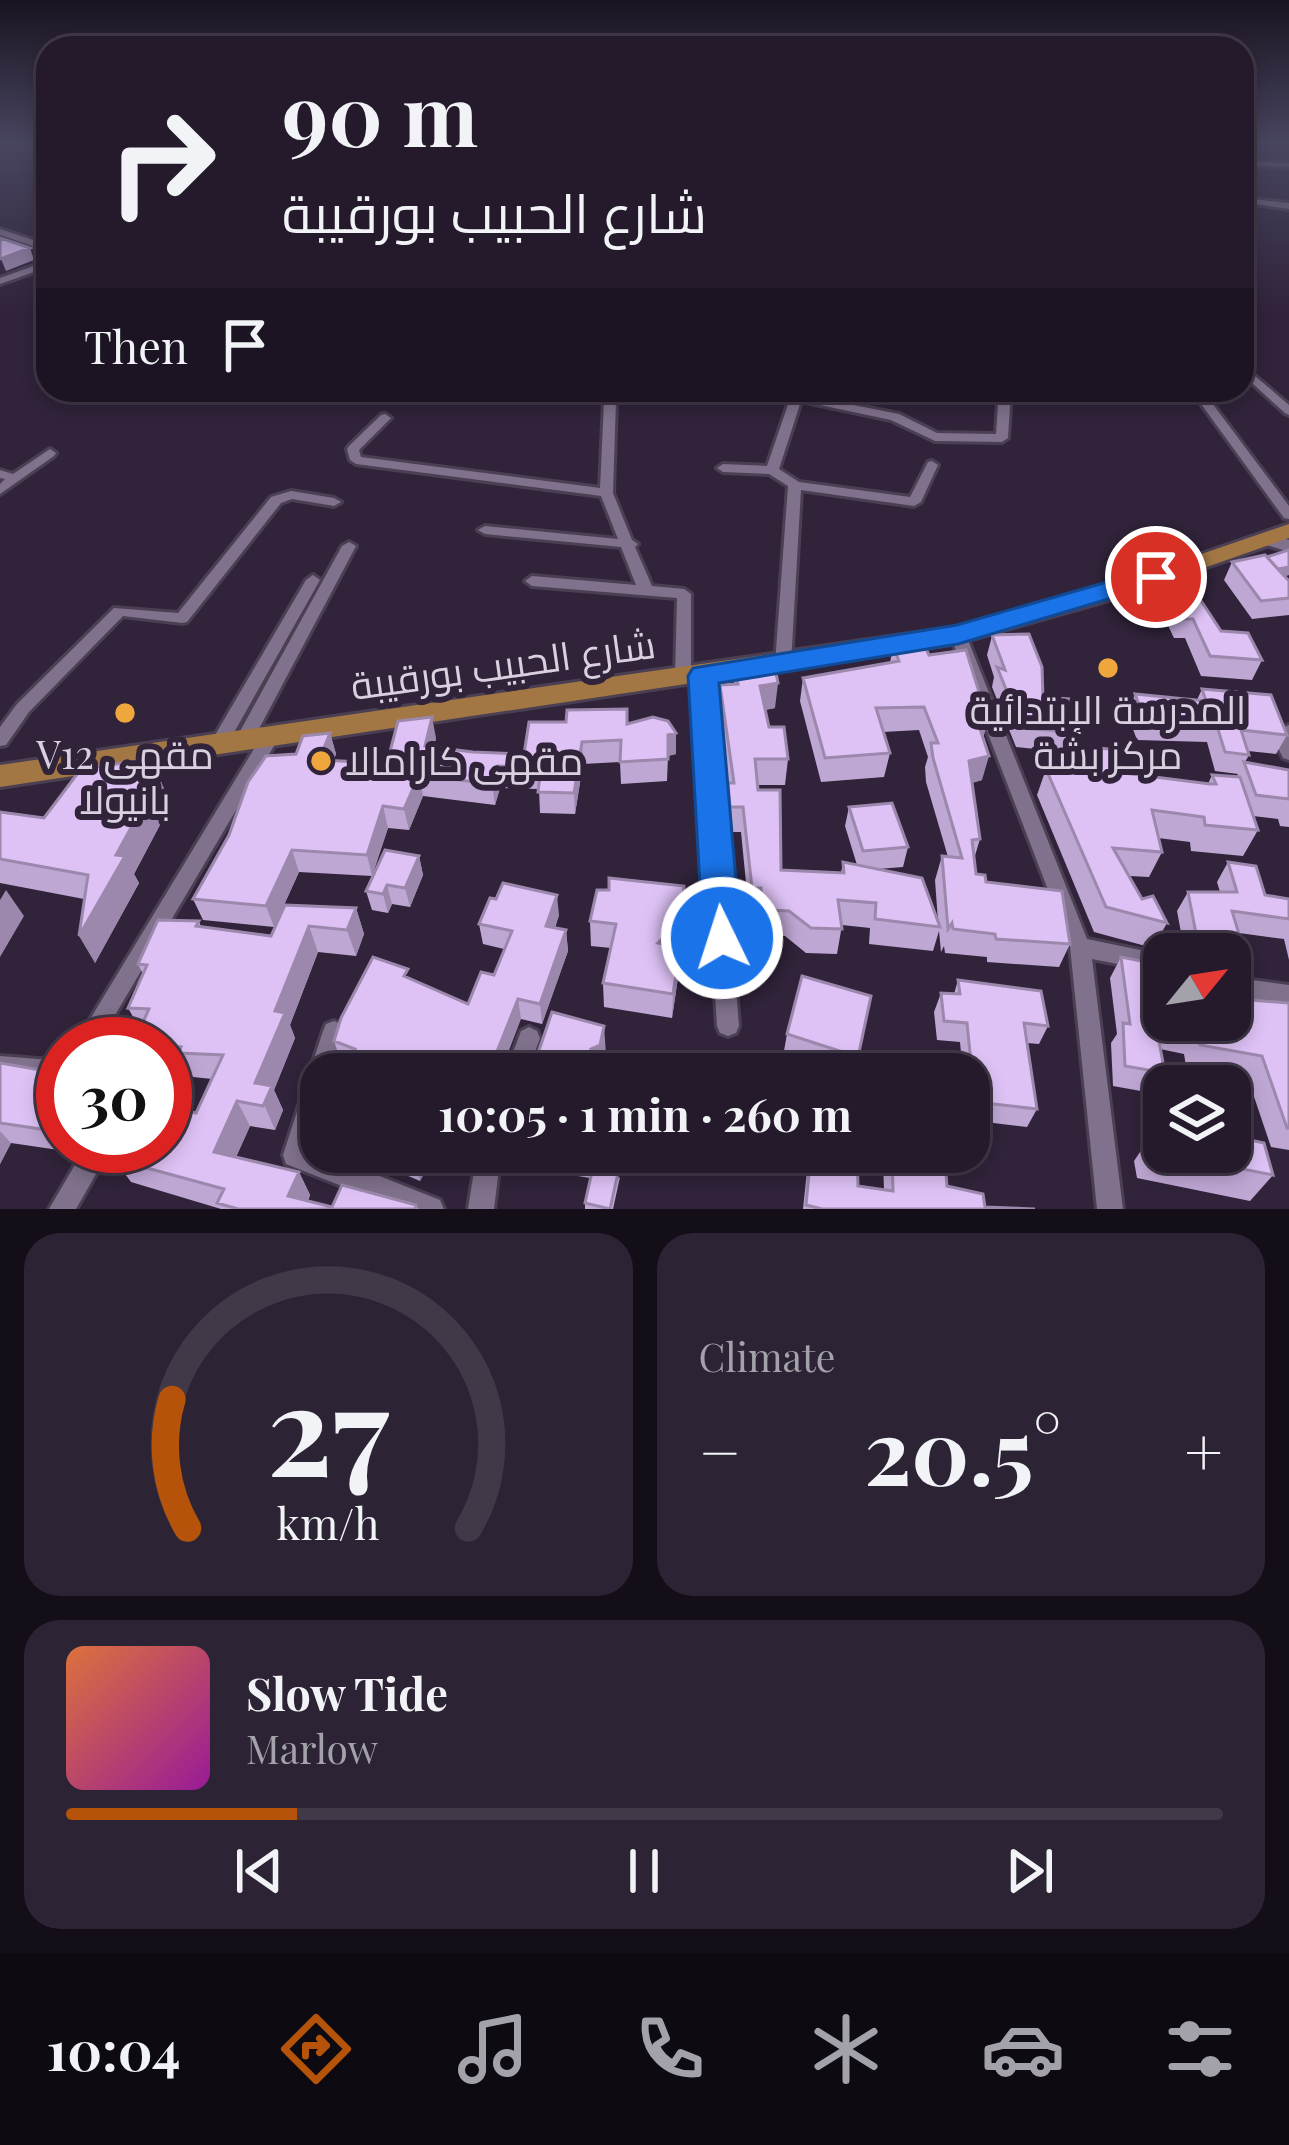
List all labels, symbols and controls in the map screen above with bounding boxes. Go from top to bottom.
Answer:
text: 90 m [282,56,478,168]
icon: right [84,84,240,240]
text: شارع الحبيب بورقيبة [282,175,707,247]
icon: arrive [212,312,278,378]
text: Then [84,315,188,375]
pin [1105,526,1207,628]
icon: arrive [1123,544,1189,610]
street label: شارع الحبيب بورقيبة [347,616,659,713]
marker: المدرسة الإبتدائية مركز بشة [1095,655,1121,681]
place label: المدرسة الإبتدائية مركز بشة [970,682,1246,779]
marker: V12 مقهى بانيولا [112,700,138,726]
place label: V12 مقهى بانيولا [35,727,214,824]
place label: مقهى كارامالا [345,733,583,785]
marker: مقهى كارامالا [308,748,334,774]
position arrow [659,875,785,1001]
north arrow [1143,933,1251,1041]
map controls [1143,933,1251,1173]
speed limit sign: 30 [36,1017,192,1173]
button: layers [1143,1065,1251,1173]
text: 10:05 · 1 min · 260 m [438,1083,852,1143]
text: Climate [699,1330,836,1382]
text: 27 [267,1342,389,1508]
text: 20.5° [864,1389,1061,1509]
text: − [699,1406,741,1494]
text: + [1184,1406,1223,1494]
text: km/h [277,1493,380,1550]
text: Slow Tide [246,1662,448,1722]
text: Marlow [246,1722,378,1774]
icon: previous [226,1838,292,1904]
icon: pause [611,1838,677,1904]
icon: next [997,1838,1063,1904]
icon: directions [274,2007,358,2091]
icon: music [451,2007,535,2091]
icon: phone [628,2007,712,2091]
icon: climate [804,2007,888,2091]
icon: car [981,2007,1065,2091]
icon: filters [1158,2007,1242,2091]
text: 10:04 [46,2013,181,2085]

